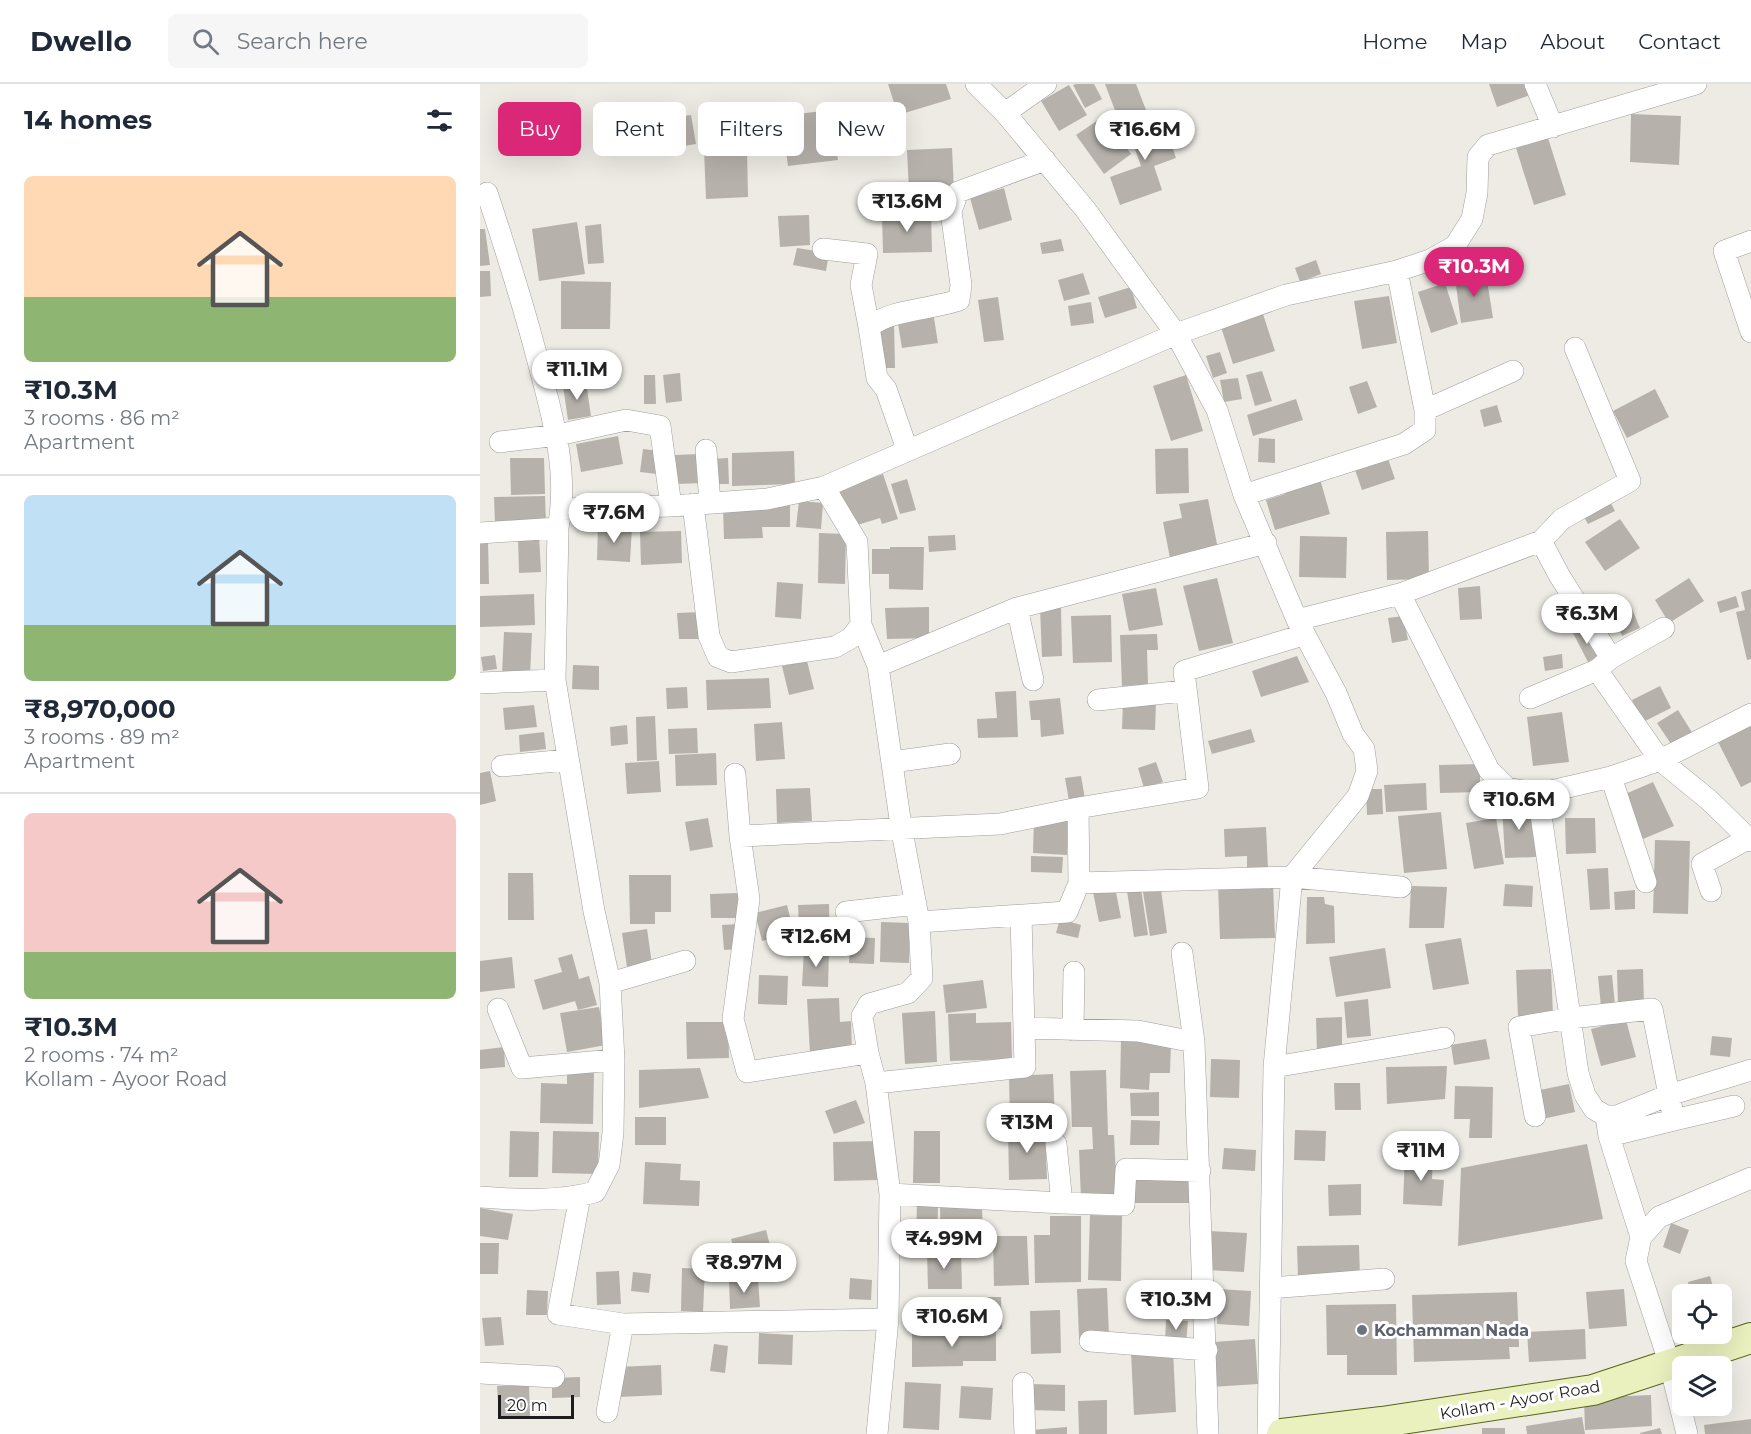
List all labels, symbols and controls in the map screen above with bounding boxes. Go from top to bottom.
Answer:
search box [168,14,588,68]
text: Dwello [30,24,132,58]
icon: search [189,25,222,58]
text: Search here [237,28,368,55]
text: Home [1362,29,1427,54]
text: Map [1460,29,1507,54]
text: About [1540,29,1605,54]
text: Contact [1638,29,1721,54]
chip: Buy [498,102,581,156]
chip: Rent [593,102,686,156]
chip: Filters [698,102,804,156]
chip: New [816,102,906,156]
text: 14 homes [24,104,152,136]
icon: filters [423,104,456,137]
pin: ₹16.6M [1096,110,1194,161]
text: ₹16.6M [1109,117,1181,141]
pin: ₹13.6M [858,182,956,233]
text: ₹13.6M [871,189,943,213]
icon: home [186,215,294,323]
pin: ₹10.3M [1425,247,1523,298]
text: ₹10.3M [1438,254,1510,278]
pin: ₹11.1M [528,350,626,401]
text: ₹11.1M [546,357,608,381]
text: ₹10.3M [24,374,118,406]
text: 3 rooms · 86 m² [24,406,180,430]
text: Apartment [24,430,135,454]
pin: ₹7.6M [572,493,656,544]
text: ₹7.6M [583,500,645,524]
icon: home [186,534,294,642]
pin: ₹6.3M [1545,594,1629,645]
text: ₹6.3M [1555,601,1619,625]
text: ₹8,970,000 [24,693,176,725]
text: 3 rooms · 89 m² [24,725,180,749]
text: Apartment [24,749,135,773]
pin: ₹10.6M [1470,780,1568,831]
text: ₹10.6M [1483,787,1555,811]
icon: home [186,852,294,960]
pin: ₹12.6M [767,917,865,968]
text: ₹12.6M [780,924,852,948]
text: ₹10.3M [24,1011,118,1043]
text: 2 rooms · 74 m² [24,1043,179,1067]
text: Kollam - Ayoor Road [24,1067,227,1091]
pin: ₹13M [991,1103,1063,1154]
text: ₹13M [1000,1110,1054,1134]
pin: ₹11M [1385,1131,1457,1182]
text: ₹11M [1396,1138,1446,1162]
pin: ₹4.99M [895,1219,993,1270]
text: ₹4.99M [905,1226,983,1250]
pin: ₹8.97M [695,1243,793,1294]
text: ₹8.97M [705,1250,783,1274]
pin: ₹10.3M [1127,1280,1225,1331]
map controls [1672,1284,1732,1416]
button: locate [1672,1284,1732,1344]
text: ₹10.3M [1140,1287,1212,1311]
pin: ₹10.6M [903,1297,1001,1348]
text: ₹10.6M [916,1304,988,1328]
place label: Kochamman Nada [1374,1321,1529,1340]
marker: Kochamman Nada [1355,1323,1369,1337]
button: layers [1672,1356,1732,1416]
street label: Kollam - Ayoor Road [1438,1377,1602,1423]
scale bar [498,1392,574,1420]
text: 20 m [507,1396,548,1415]

